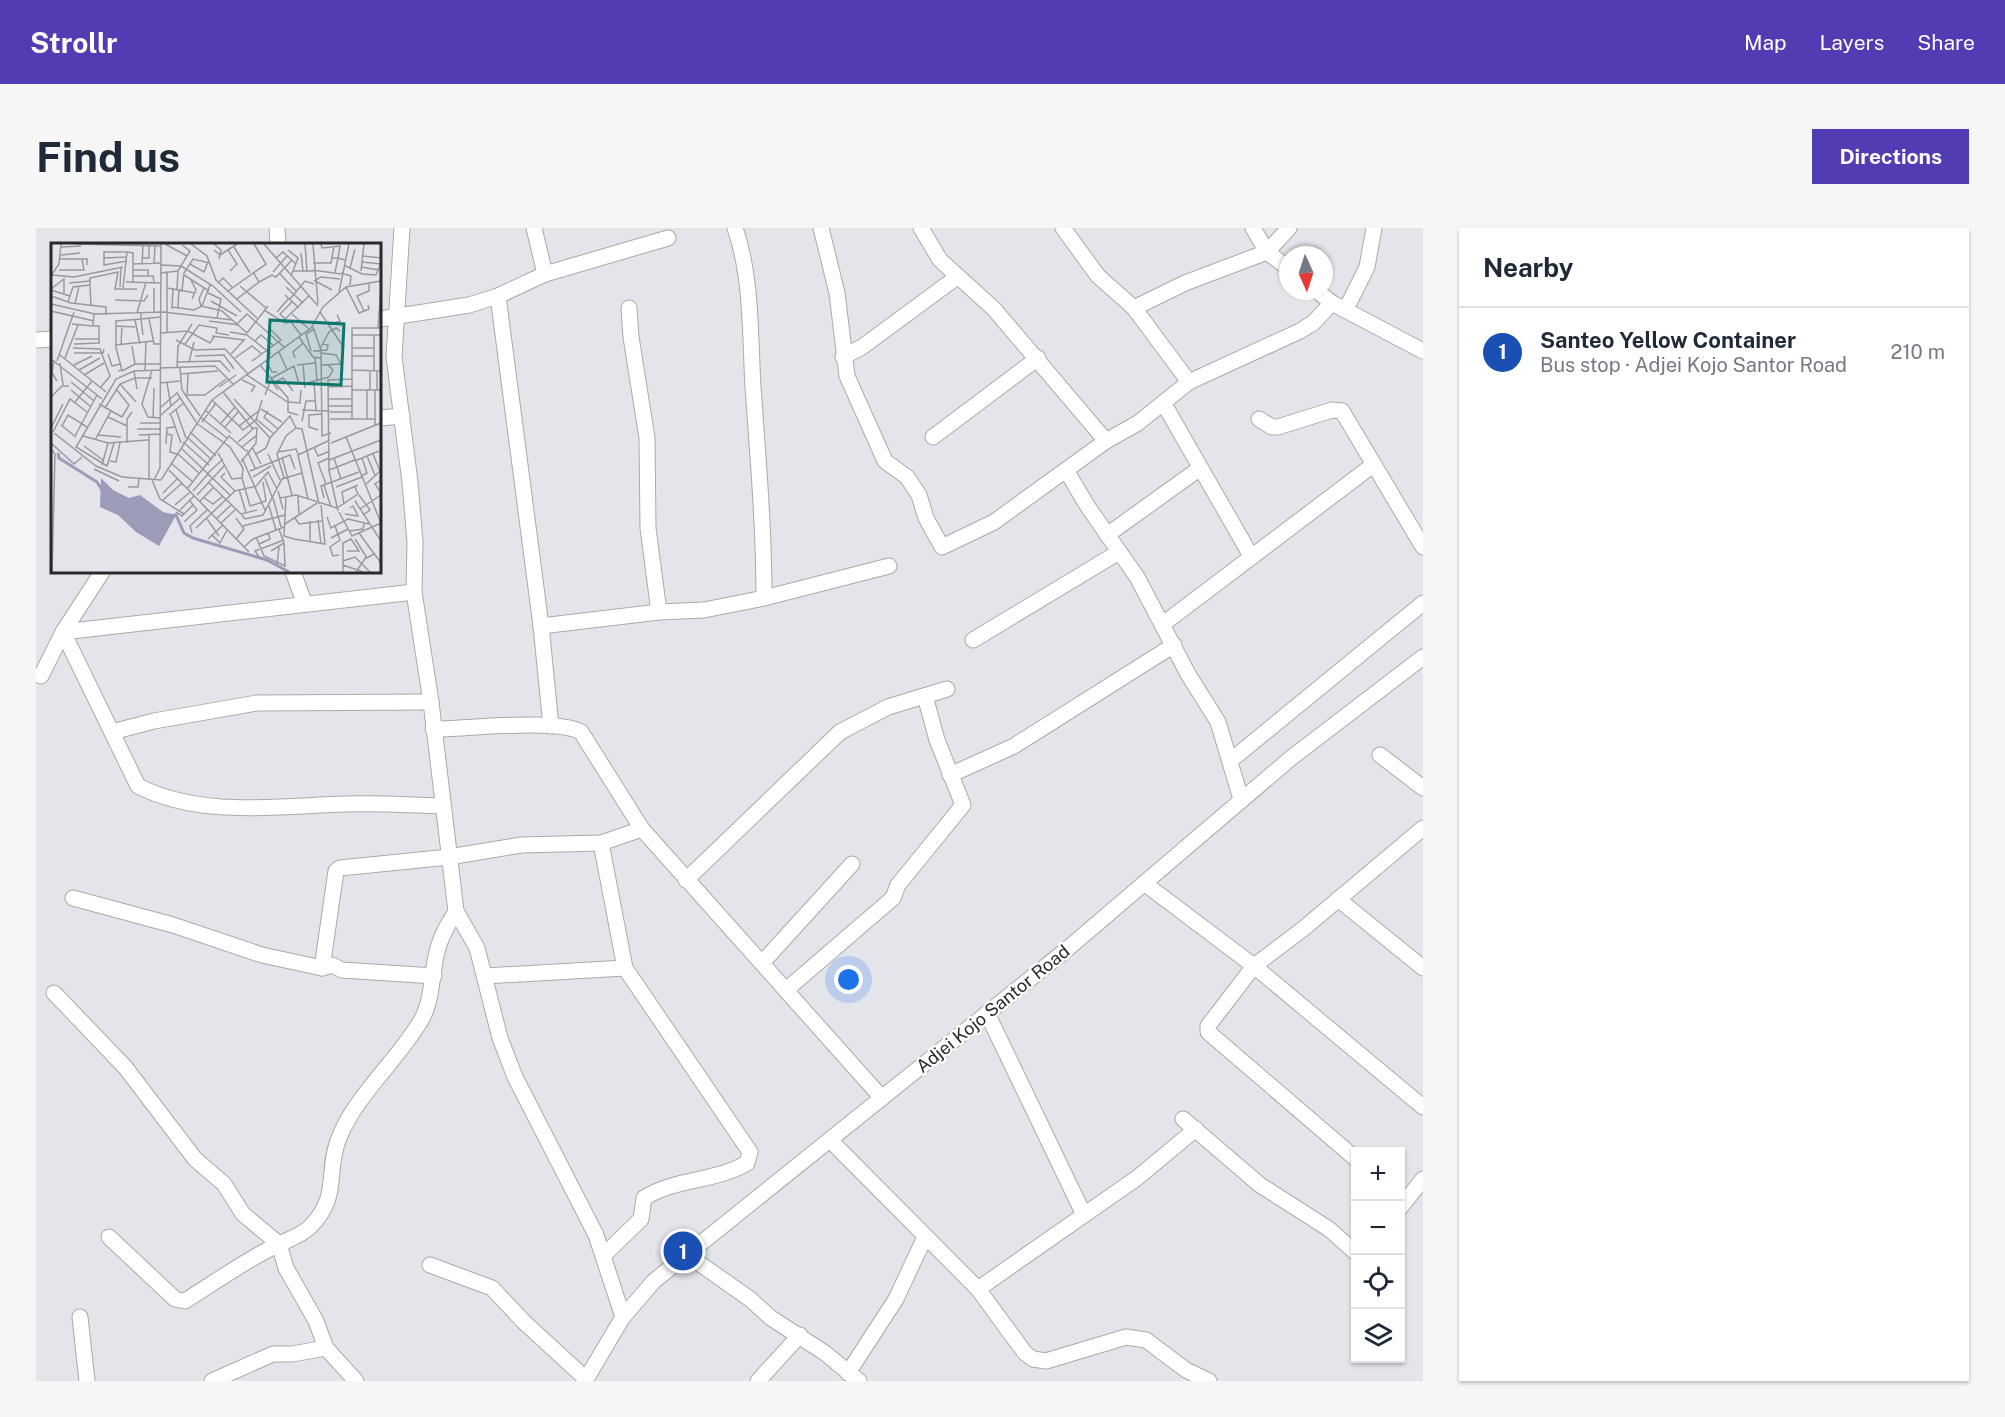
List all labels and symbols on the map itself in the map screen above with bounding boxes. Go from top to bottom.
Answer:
inset map [51,243,381,573]
north arrow [1279,246,1333,300]
street label: Adjei Kojo Santor Road [912,940,1074,1077]
your location [834,965,863,994]
pin: 1 [664,1228,702,1274]

